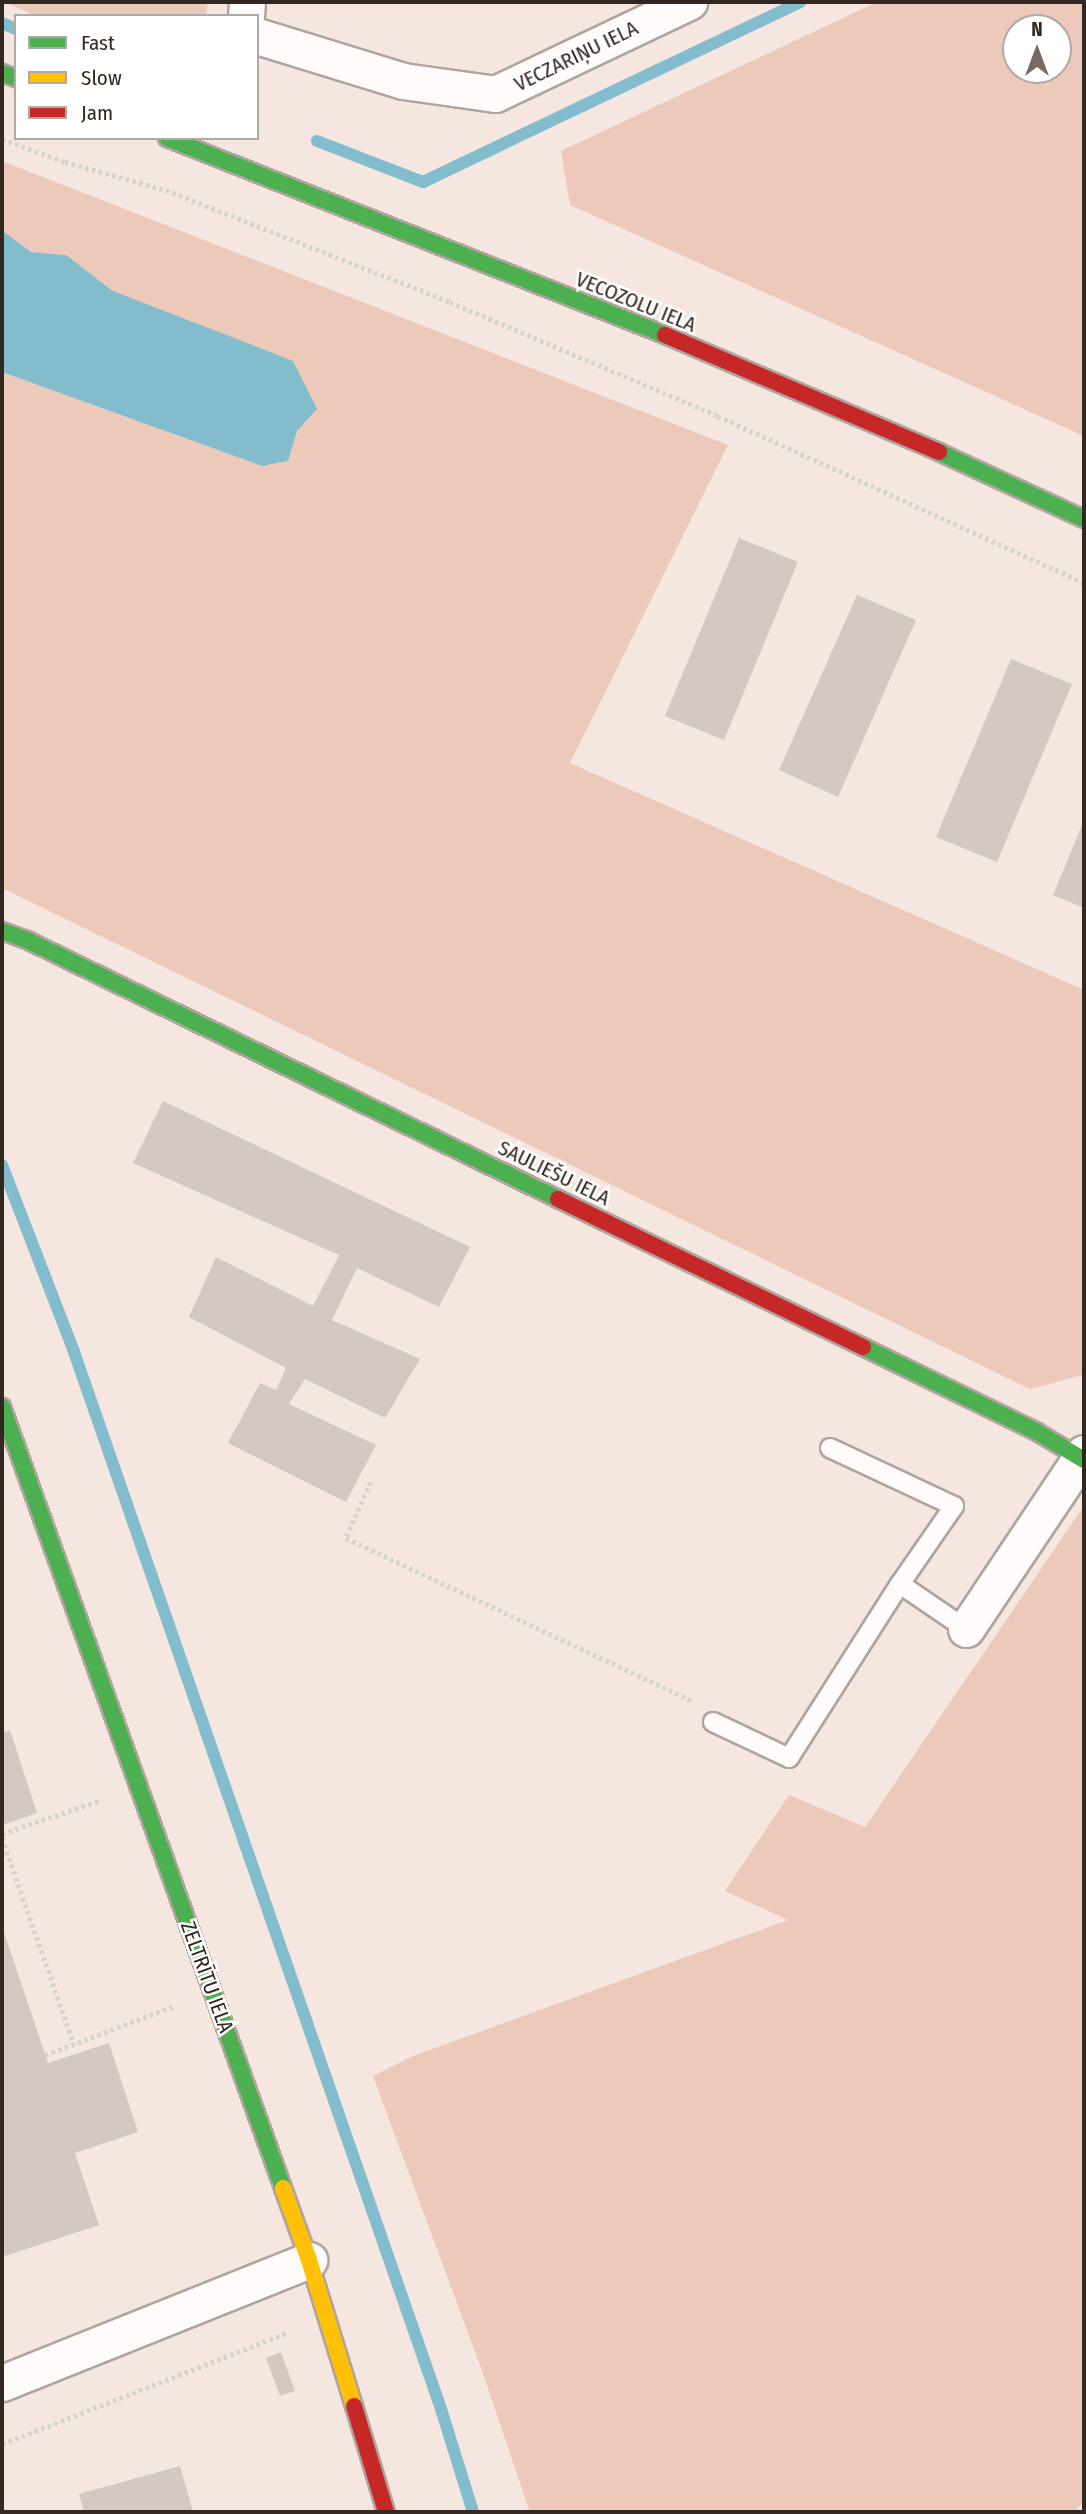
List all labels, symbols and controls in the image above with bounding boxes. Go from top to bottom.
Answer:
legend [14,14,259,140]
north arrow [1002,14,1072,84]
street label: VECZARIŅU IELA [510,15,642,97]
text: N [1031,18,1043,41]
text: Fast [81,30,115,56]
text: Slow [81,65,122,91]
text: Jam [81,100,113,126]
street label: VECOZOLU IELA [572,266,700,338]
street label: SAULIEŠU IELA [494,1135,614,1211]
street label: ZELTRĪTU IELA [175,1918,239,2036]

